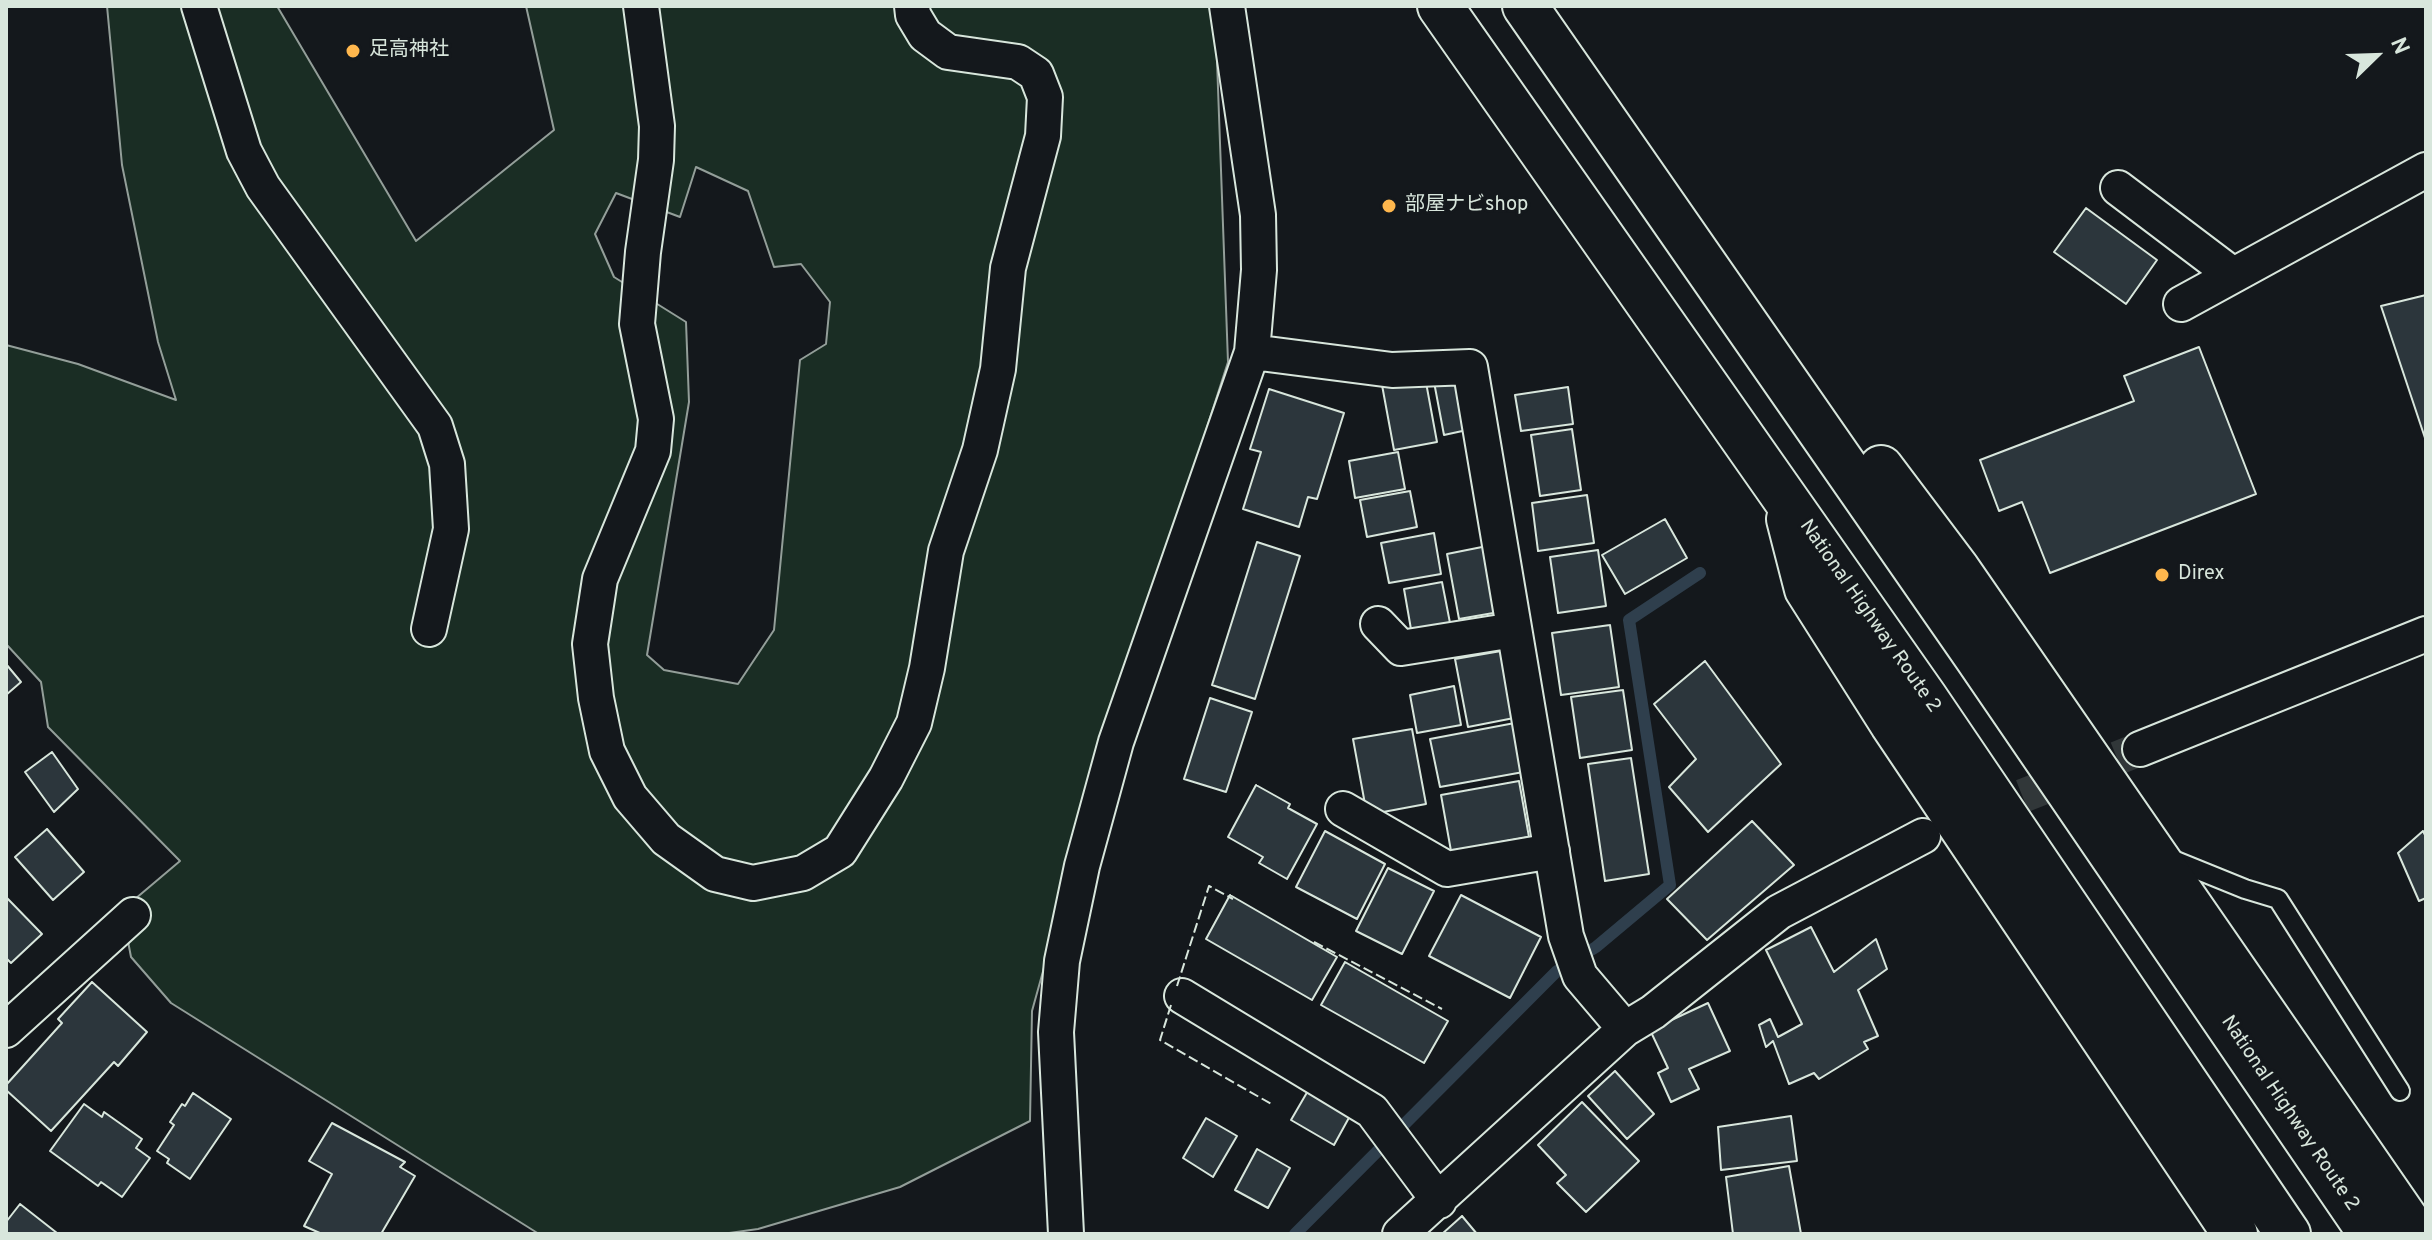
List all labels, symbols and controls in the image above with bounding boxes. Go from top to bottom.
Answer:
north arrow [2336,16,2416,96]
text: N [2383,34,2414,59]
place label: 足高神社 [369,39,449,63]
marker: 足高神社 [344,42,362,60]
place label: 部屋ナビshop [1405,194,1528,218]
marker: 部屋ナビshop [1380,197,1398,215]
street label: National Highway Route 2 [1793,516,1945,718]
place label: Direx [2178,563,2224,587]
marker: Direx [2153,566,2171,584]
street label: National Highway Route 2 [2215,1012,2363,1216]

